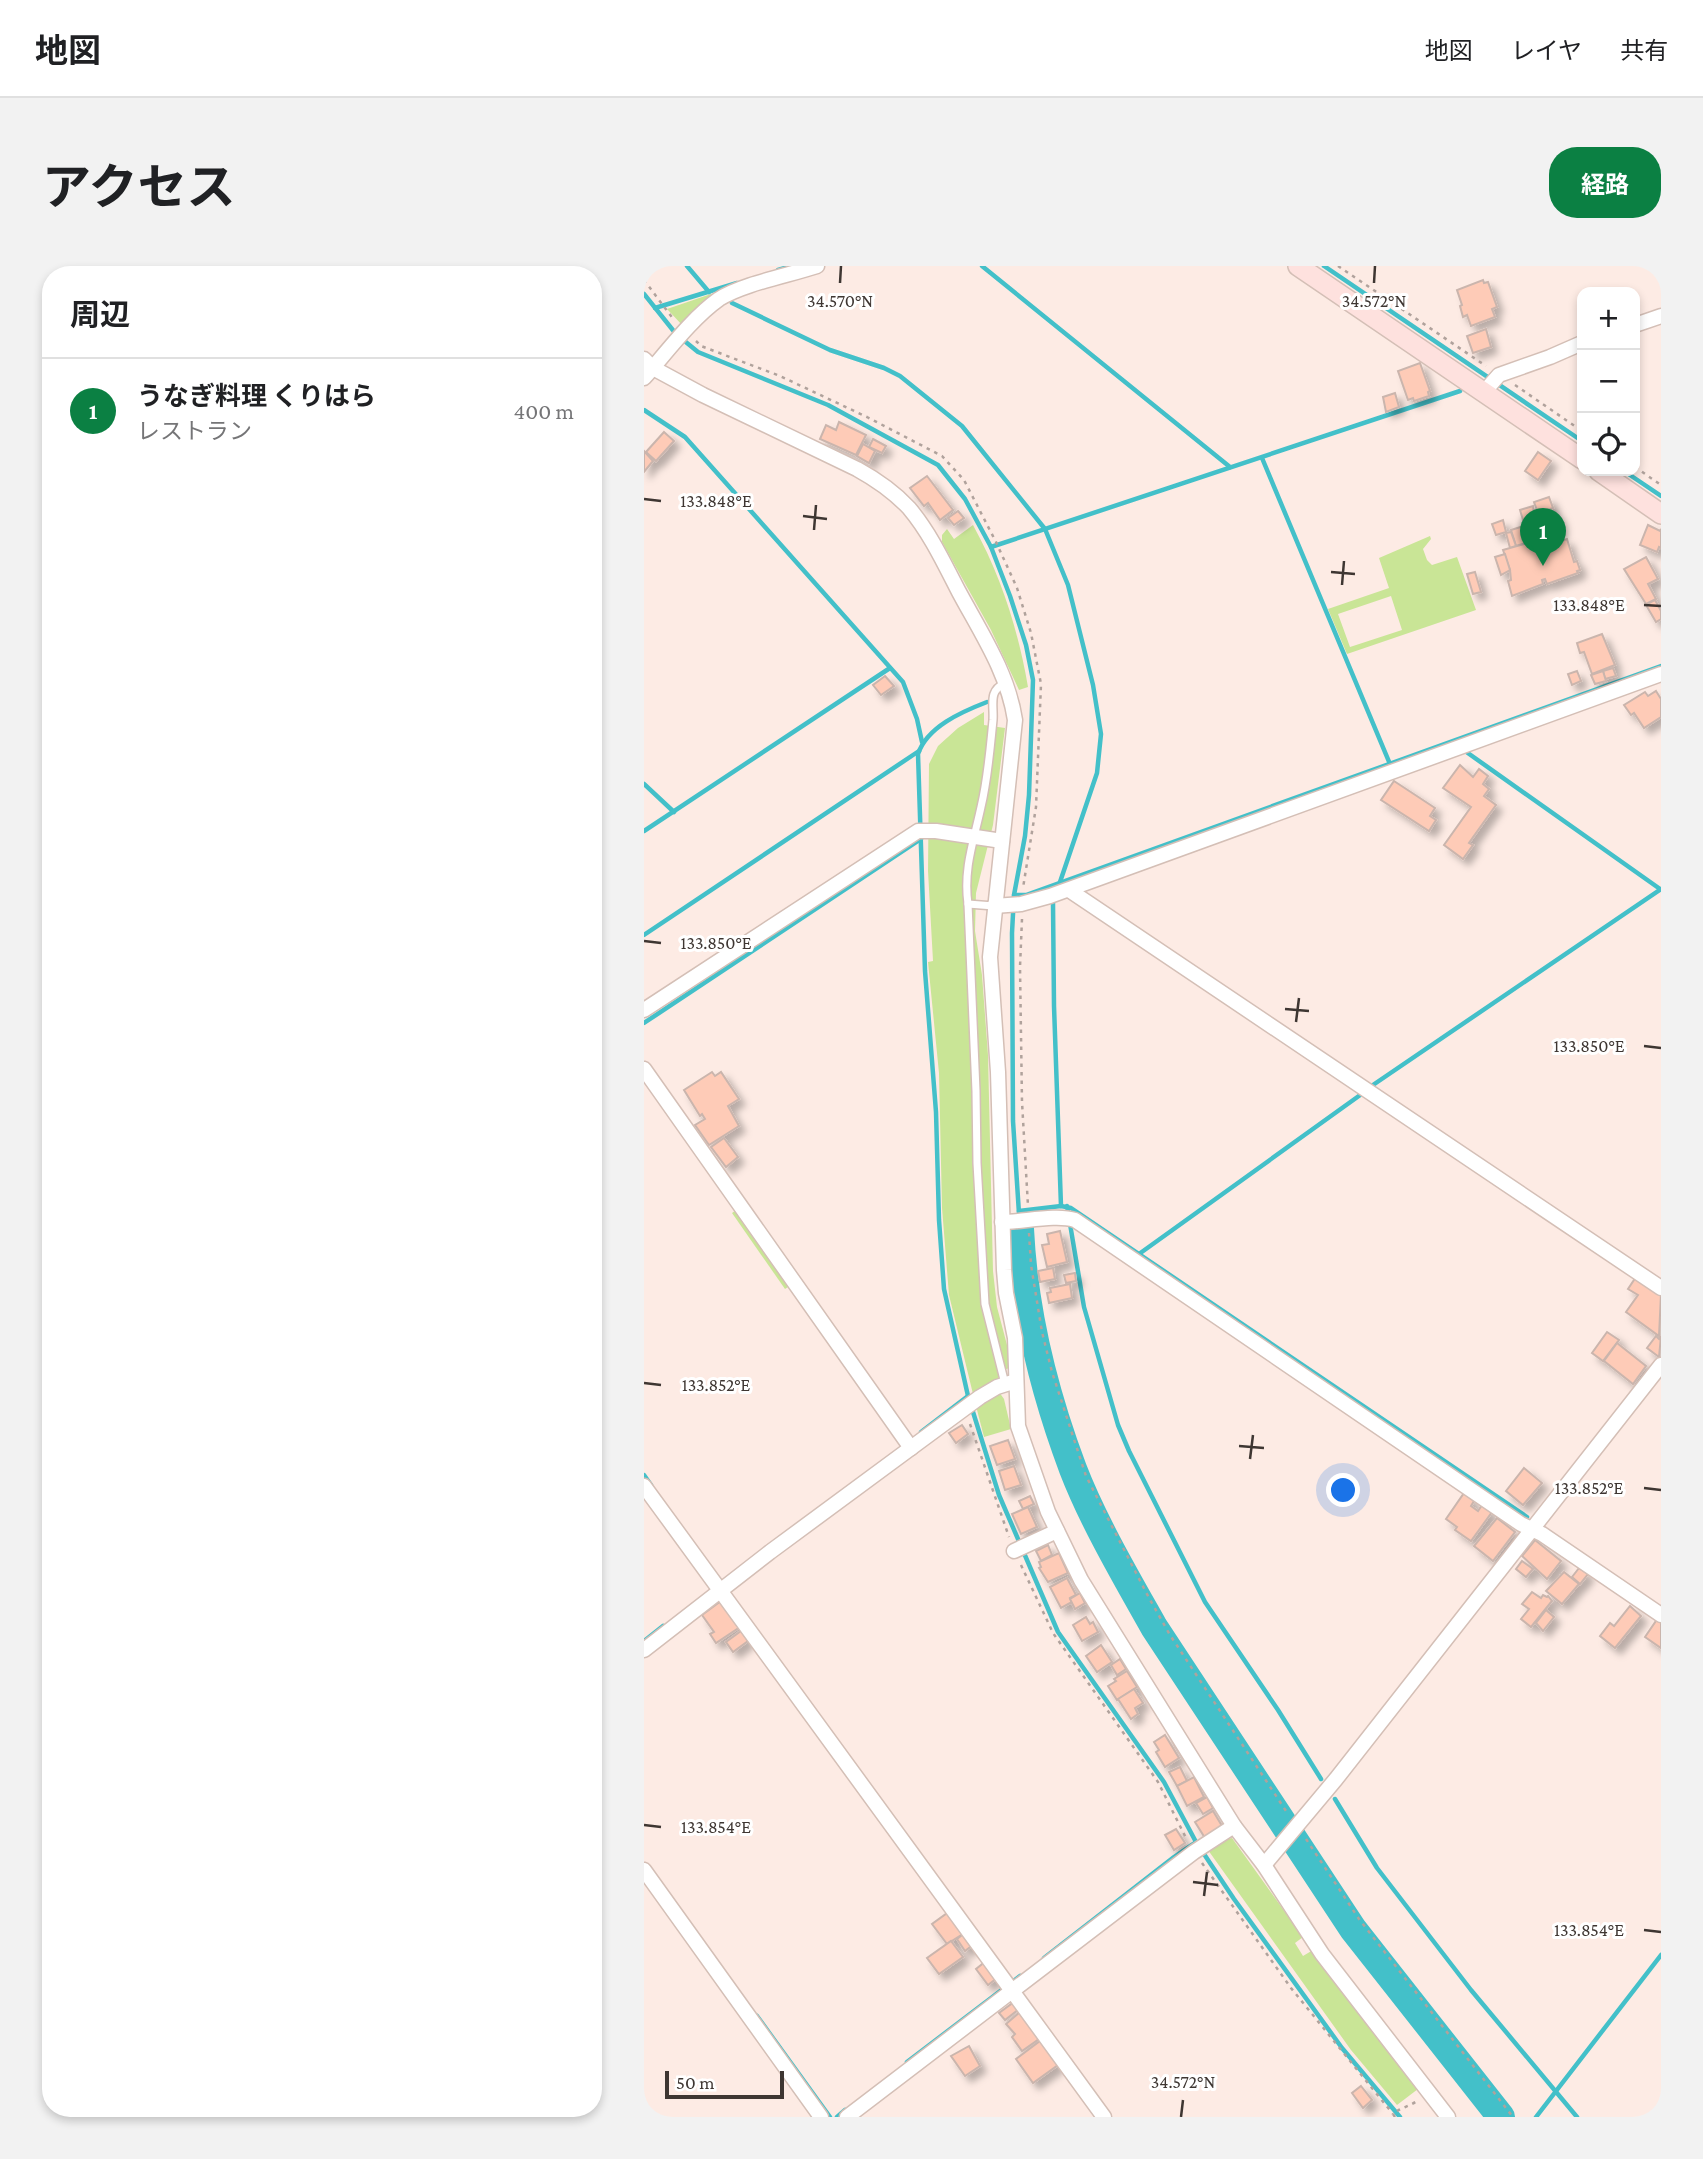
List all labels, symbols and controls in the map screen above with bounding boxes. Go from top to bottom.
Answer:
text: 地図 [35,32,101,69]
text: 地図 [1425,37,1473,64]
text: レイヤ [1511,37,1582,64]
text: 共有 [1620,37,1668,64]
button: 経路 [1549,147,1661,218]
text: アクセス [42,160,236,215]
map controls [1577,287,1640,476]
button: + [1577,287,1640,350]
text: 34.570°N [807,291,873,311]
text: 34.572°N [1342,291,1406,311]
text: 周辺 [70,298,130,331]
button: − [1577,350,1640,413]
text: うなぎ料理 くりはら [137,382,376,411]
text: 1 [89,398,97,424]
text: 400 m [513,398,574,424]
button: locate [1577,413,1640,476]
text: レストラン [137,418,252,444]
text: 133.848°E [680,491,752,511]
pin: 1 [1520,508,1566,566]
text: 133.848°E [1553,595,1625,615]
text: 133.850°E [680,933,752,953]
text: 133.850°E [1553,1036,1625,1056]
text: 133.852°E [682,1375,751,1395]
your location [1326,1473,1360,1507]
text: 133.852°E [1555,1478,1624,1498]
text: 133.854°E [681,1817,751,1837]
text: 133.854°E [1554,1920,1624,1940]
scale bar [665,2068,784,2100]
text: 50 m [676,2072,715,2093]
text: 34.572°N [1151,2072,1215,2092]

